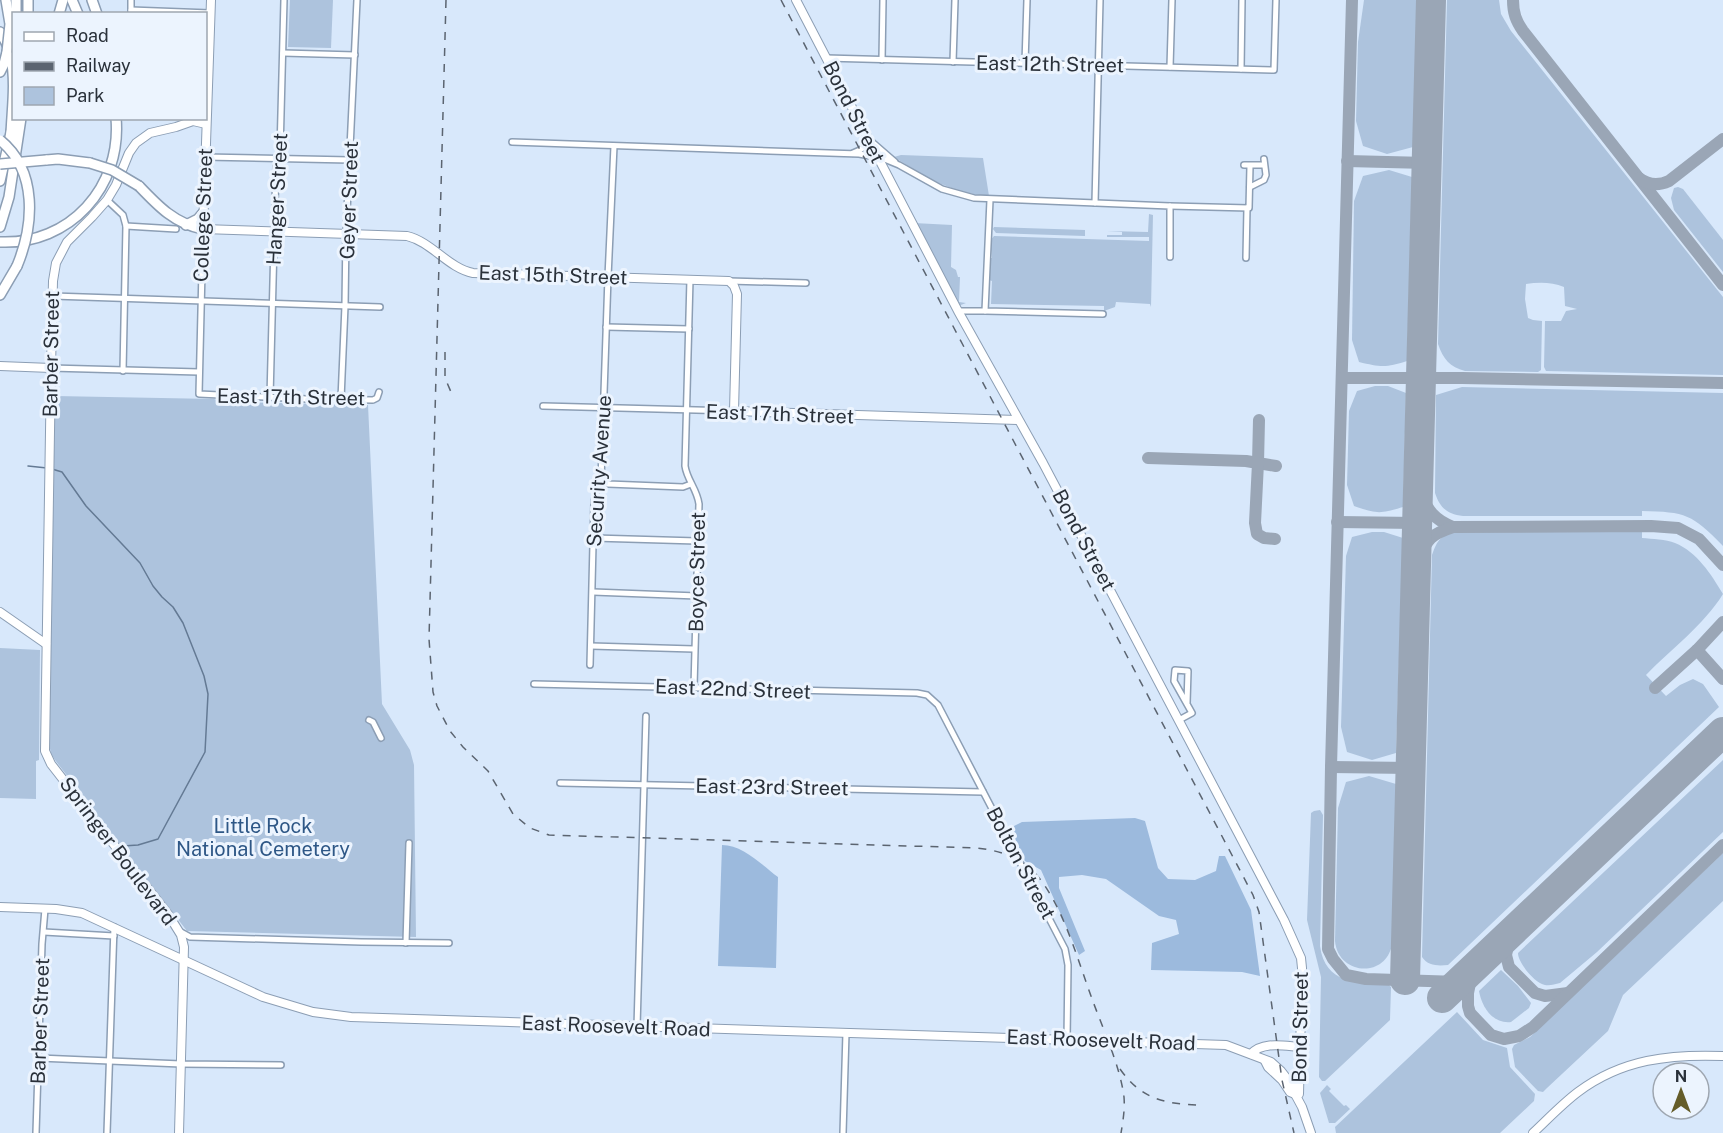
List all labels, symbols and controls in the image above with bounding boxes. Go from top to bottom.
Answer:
legend [12,12,207,120]
text: Road [66,25,109,46]
street label: East 12th Street [976,51,1124,77]
text: Railway [66,55,131,76]
street label: Bond Street [818,57,890,167]
text: Park [66,85,104,106]
street label: Hanger Street [262,132,292,266]
street label: Geyer Street [335,140,363,260]
street label: College Street [189,148,217,282]
street label: East 15th Street [478,260,628,290]
street label: Barber Street [38,290,64,418]
street label: East 17th Street [217,384,365,410]
street label: Security Avenue [582,394,616,548]
street label: East 17th Street [705,399,855,429]
street label: Bond Street [1047,485,1121,595]
street label: Boyce Street [684,512,710,632]
street label: East 22nd Street [654,674,812,704]
street label: Springer Boulevard [54,772,182,930]
street label: East 23rd Street [695,774,849,800]
street label: Bolton Street [981,803,1061,923]
park label: Little Rock National Cemetery [176,814,350,861]
street label: Barber Street [26,957,54,1085]
street label: Bond Street [1287,971,1313,1083]
street label: East Roosevelt Road [521,1011,711,1041]
street label: East Roosevelt Road [1006,1025,1196,1055]
north arrow [1651,1061,1711,1121]
text: N [1675,1067,1687,1086]

